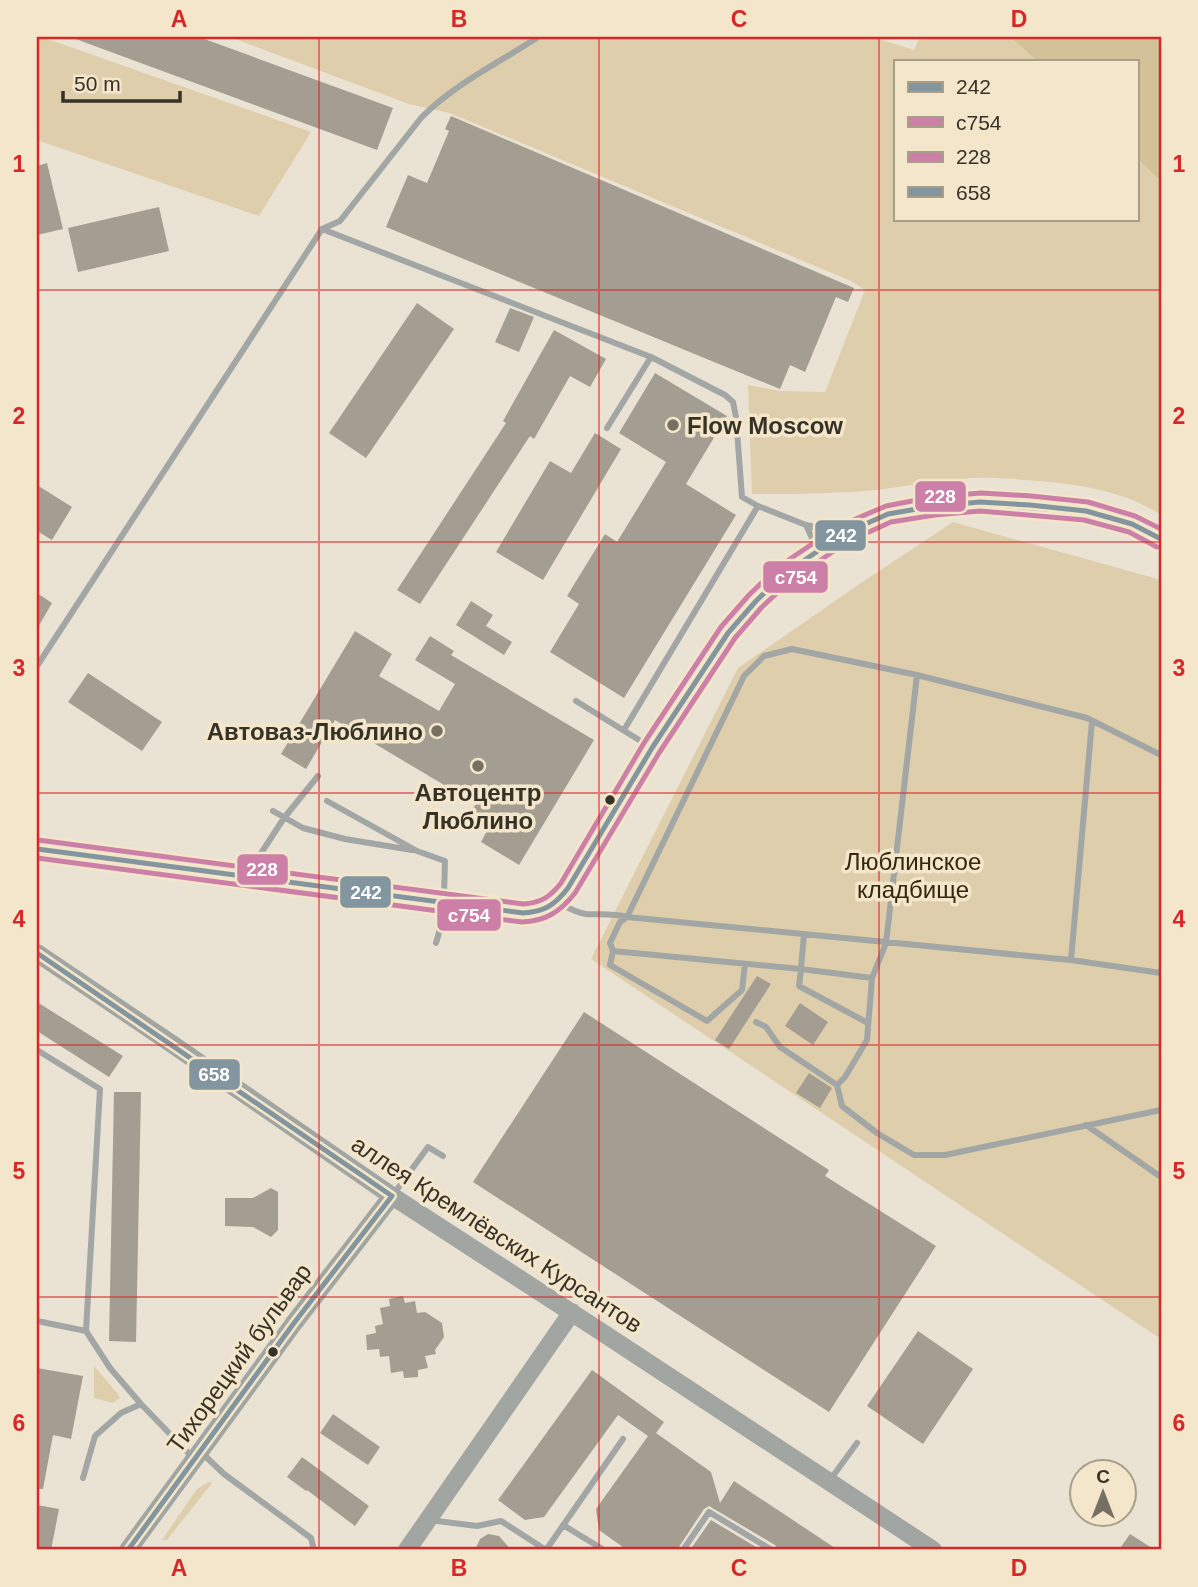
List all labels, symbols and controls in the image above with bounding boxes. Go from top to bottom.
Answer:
text: A [171,6,187,32]
text: B [451,6,467,32]
text: C [731,6,747,32]
text: D [1011,6,1027,32]
scale bar [63,60,180,104]
legend [894,60,1138,220]
text: 50 m [74,72,121,95]
text: 242 [956,75,991,98]
text: с754 [956,111,1002,134]
text: 228 [956,145,991,168]
text: 1 [13,151,26,177]
text: 1 [1173,151,1186,177]
text: 658 [956,181,991,204]
text: 2 [13,403,25,429]
text: 2 [1173,403,1185,429]
place label: Flow Moscow [687,412,843,439]
marker: Flow Moscow [665,417,681,433]
line badge: 228 [914,480,967,513]
text: 228 [924,486,956,507]
line badge: 242 [814,519,867,552]
text: 242 [825,525,857,546]
line badge: с754 [762,560,829,594]
text: с754 [775,567,818,588]
text: 3 [13,655,25,681]
text: 3 [1173,655,1185,681]
place label: Автоваз-Люблино [207,718,423,745]
marker: Автоваз-Люблино [429,723,445,739]
marker: Автоцентр Люблино [470,758,486,774]
place label: Автоцентр Люблино [415,779,541,834]
unlabelled marker [603,793,617,807]
park label: Люблинское кладбище [845,848,981,903]
line badge: 228 [236,853,289,886]
text: 228 [246,859,278,880]
line badge: 242 [339,875,392,909]
text: 242 [350,882,382,903]
line badge: с754 [436,898,502,932]
text: с754 [448,905,491,926]
text: 4 [13,906,26,932]
text: 4 [1173,906,1186,932]
line badge: 658 [188,1058,241,1091]
text: 658 [198,1064,230,1085]
street label: аллея Кремлёвских Курсантов [347,1130,647,1338]
text: 5 [13,1158,26,1184]
text: 5 [1173,1158,1186,1184]
street label: Тихорецкий бульвар [161,1258,317,1458]
unlabelled marker [266,1345,280,1359]
text: 6 [13,1410,25,1436]
text: 6 [1173,1410,1185,1436]
north arrow [1068,1458,1138,1528]
text: С [1096,1466,1110,1487]
text: A [171,1555,187,1581]
text: B [451,1555,467,1581]
text: C [731,1555,747,1581]
text: D [1011,1555,1027,1581]

